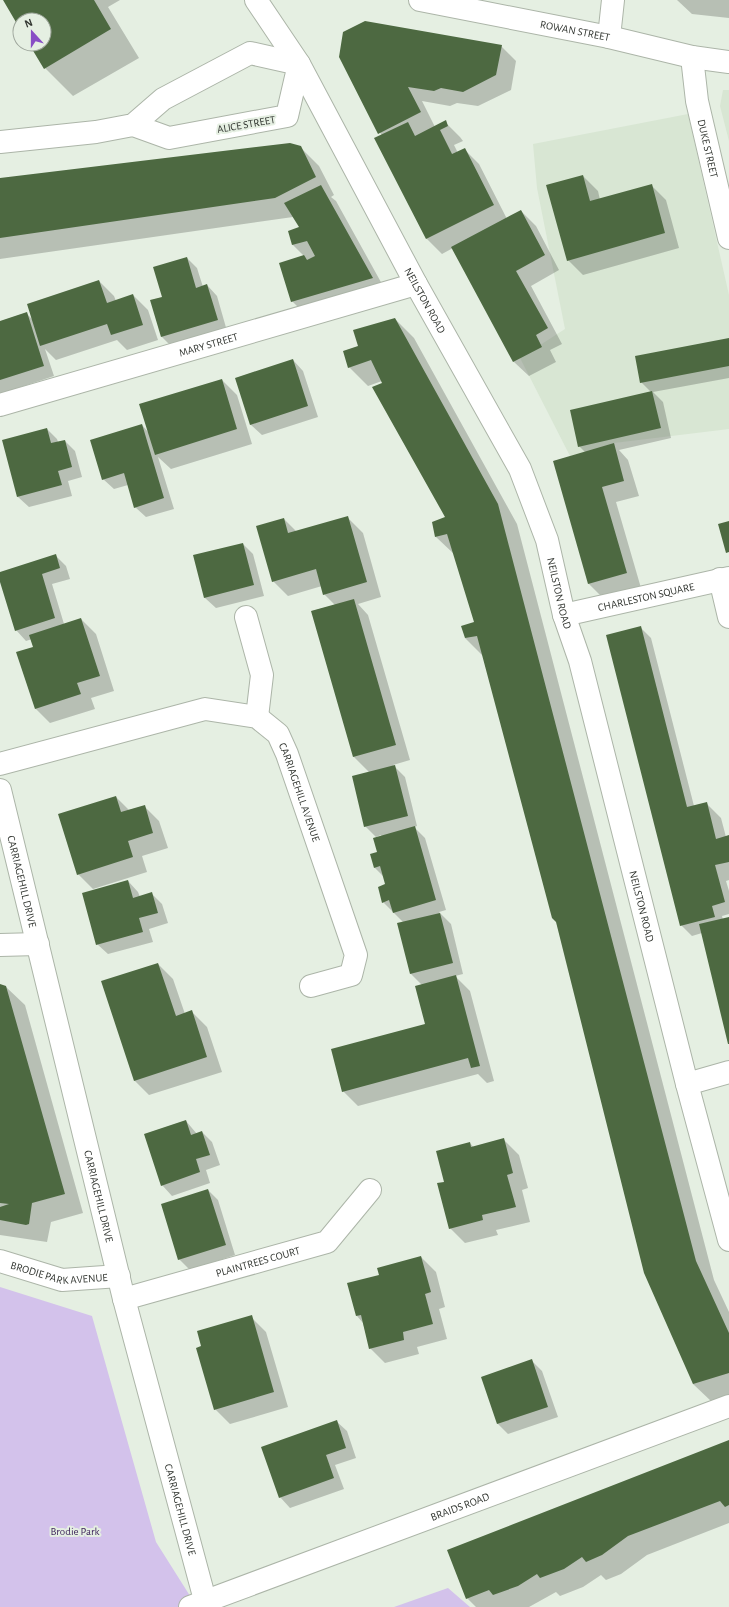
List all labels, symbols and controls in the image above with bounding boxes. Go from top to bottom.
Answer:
north arrow [12,12,52,52]
text: N [23,17,34,30]
street label: ROWAN STREET [539,19,611,43]
street label: ALICE STREET [216,114,277,135]
street label: DUKE STREET [695,118,720,179]
street label: NEILSTON ROAD [402,266,447,335]
street label: MARY STREET [178,331,240,359]
street label: NEILSTON ROAD [545,556,573,630]
street label: CHARLESTON SQUARE [597,581,696,613]
street label: CARRIAGEHILL AVENUE [277,741,322,844]
street label: CARRIAGEHILL DRIVE [5,834,38,929]
street label: NEILSTON ROAD [627,870,656,943]
street label: CARRIAGEHILL DRIVE [82,1149,115,1244]
street label: PLAINTREES COURT [215,1245,302,1279]
street label: BRODIE PARK AVENUE [9,1260,109,1286]
street label: CARRIAGEHILL DRIVE [163,1463,198,1557]
street label: BRAIDS ROAD [429,1491,491,1523]
park label: Brodie Park [51,1526,99,1537]

